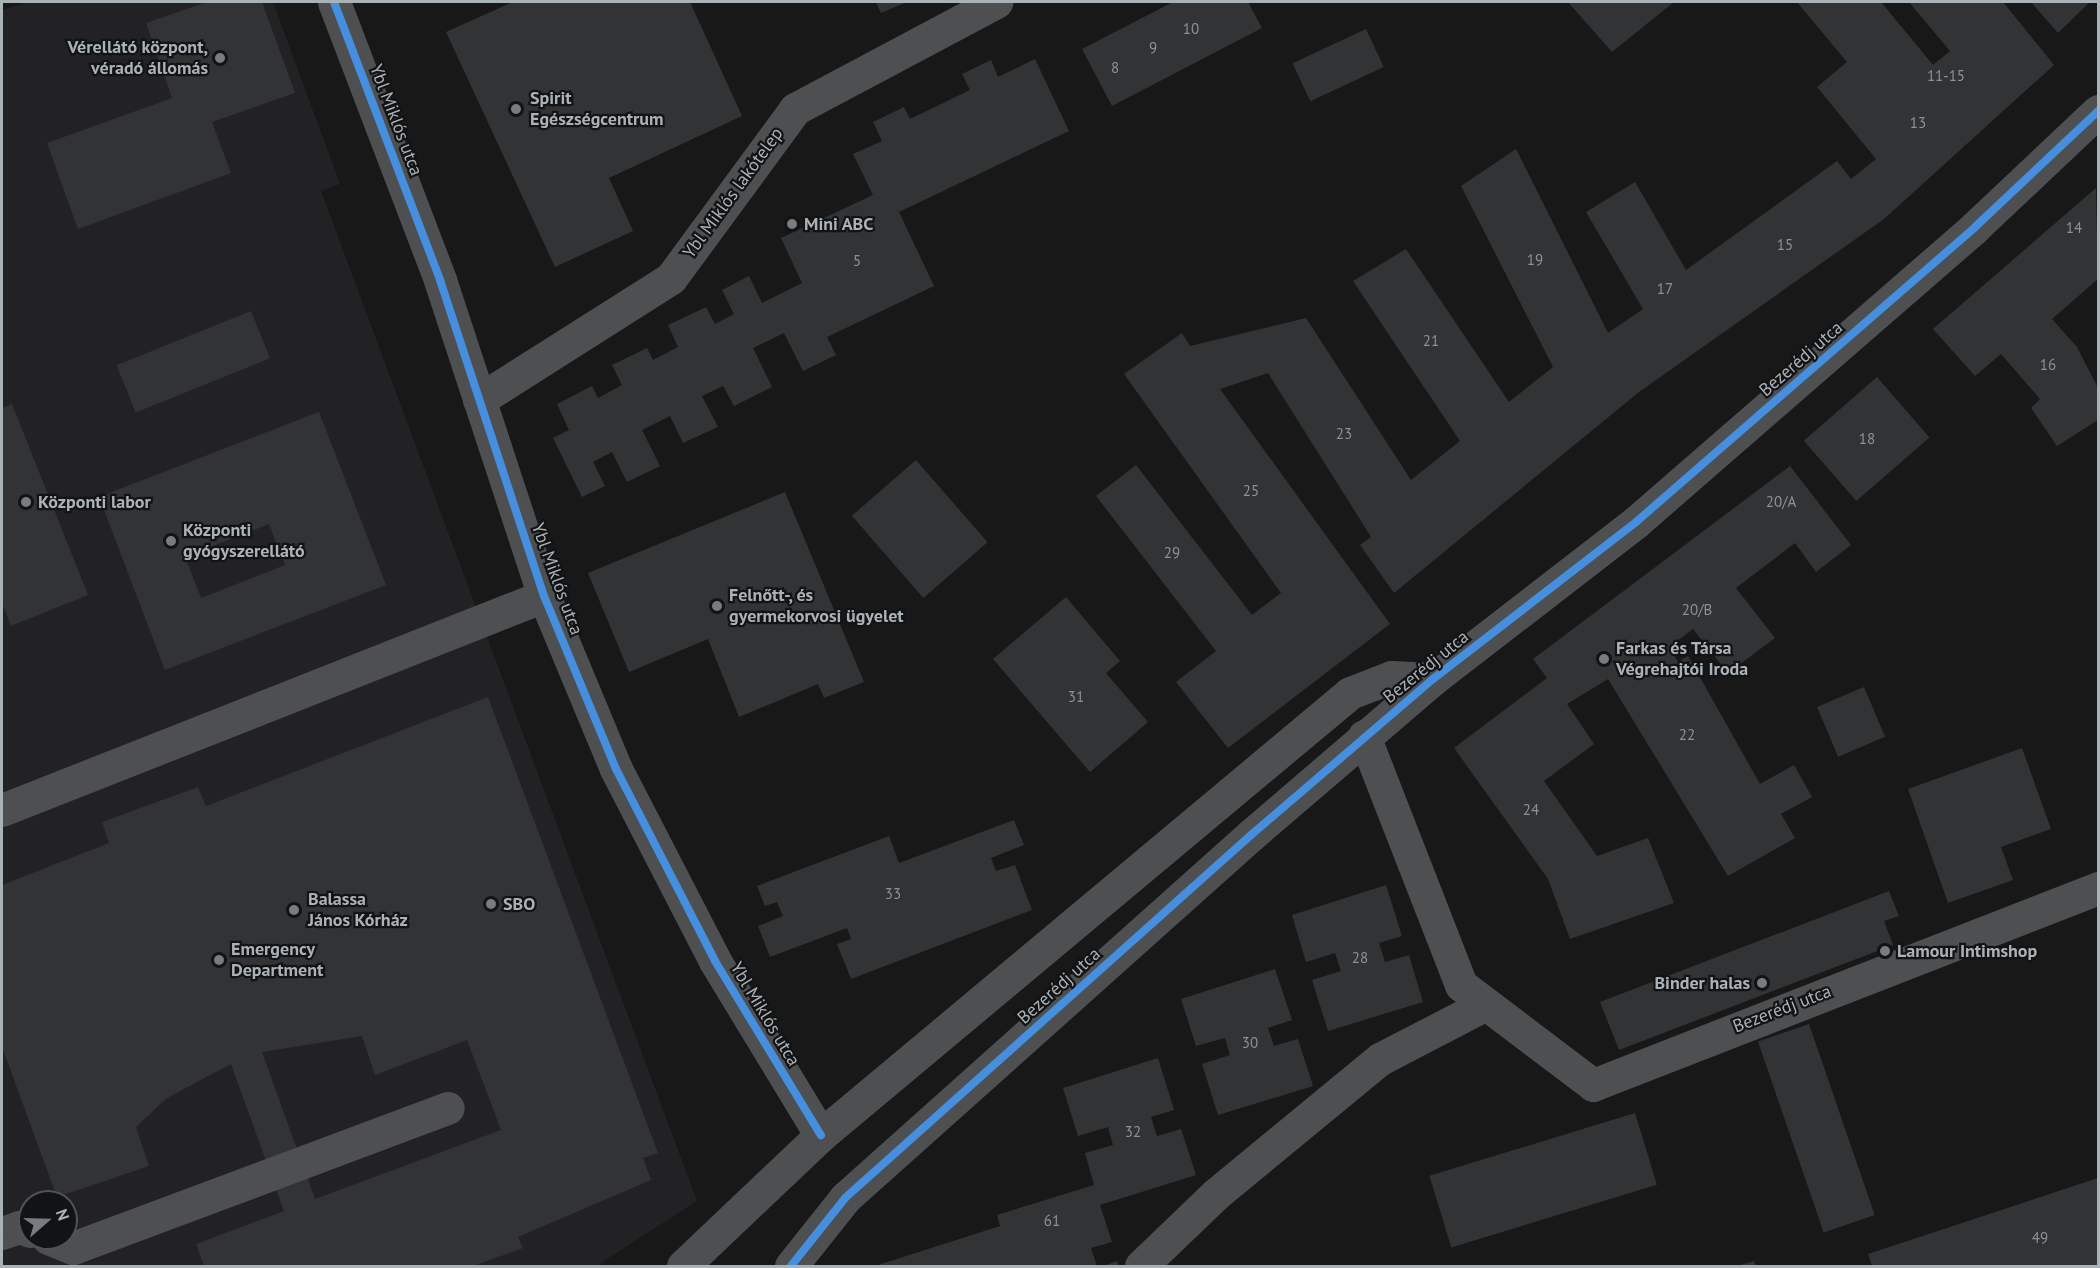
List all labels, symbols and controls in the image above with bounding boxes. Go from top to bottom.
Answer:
house number: 10 [1183,20,1199,38]
place label: Vérellátó központ, véradó állomás [68,37,208,80]
house number: 9 [1149,39,1157,57]
marker: Vérellátó központ, véradó állomás [213,51,227,65]
house number: 8 [1111,59,1119,77]
street label: Ybl Miklós utca [365,61,427,179]
house number: 11-15 [1927,67,1965,85]
place label: Spirit Egészségcentrum [530,88,664,130]
marker: Spirit Egészségcentrum [507,100,525,118]
house number: 13 [1910,114,1926,132]
street label: Ybl Miklós lakótelep [678,123,788,263]
place label: Mini ABC [804,213,874,235]
marker: Mini ABC [785,217,799,231]
house number: 14 [2066,219,2082,237]
house number: 15 [1777,236,1793,254]
house number: 19 [1527,251,1543,269]
house number: 5 [853,252,861,270]
house number: 17 [1657,280,1673,298]
street label: Bezerédj utca [1755,317,1847,401]
house number: 21 [1423,332,1439,350]
house number: 16 [2040,356,2056,374]
house number: 23 [1336,425,1352,443]
house number: 18 [1859,430,1875,448]
house number: 25 [1243,482,1259,500]
place label: Központi labor [38,491,151,513]
house number: 20/A [1766,493,1796,511]
marker: Központi labor [19,495,33,509]
place label: Központi gyógyszerellátó [183,520,305,562]
street label: Ybl Miklós utca [527,520,587,638]
marker: Központi gyógyszerellátó [164,534,178,548]
house number: 29 [1164,544,1180,562]
place label: Felnőtt-, és gyermekorvosi ügyelet [729,585,904,628]
marker: Felnőtt-, és gyermekorvosi ügyelet [710,599,724,613]
house number: 20/B [1682,601,1712,619]
street label: Bezerédj utca [1379,626,1473,708]
place label: Farkas és Társa Végrehajtói Iroda [1616,638,1748,680]
marker: Farkas és Társa Végrehajtói Iroda [1597,652,1611,666]
house number: 31 [1068,688,1084,706]
house number: 22 [1679,726,1695,744]
house number: 24 [1523,801,1539,819]
house number: 33 [885,885,901,903]
place label: Balassa János Kórház [308,889,408,932]
place label: SBO [503,893,535,915]
marker: SBO [484,897,498,911]
marker: Balassa János Kórház [285,901,303,919]
place label: Emergency Department [231,939,323,982]
place label: Lamour Intimshop [1897,940,2037,962]
street label: Bezerédj utca [1013,943,1105,1029]
marker: Lamour Intimshop [1878,944,1892,958]
house number: 28 [1352,949,1368,967]
marker: Emergency Department [212,953,226,967]
street label: Ybl Miklós utca [725,958,805,1070]
place label: Binder halas [1654,972,1750,994]
marker: Binder halas [1755,976,1769,990]
street label: Bezerédj utca [1730,980,1834,1038]
house number: 30 [1242,1034,1258,1052]
house number: 32 [1125,1123,1141,1141]
north arrow [18,1190,78,1250]
text: N [52,1206,74,1223]
house number: 61 [1044,1212,1060,1230]
house number: 49 [2032,1229,2048,1247]

